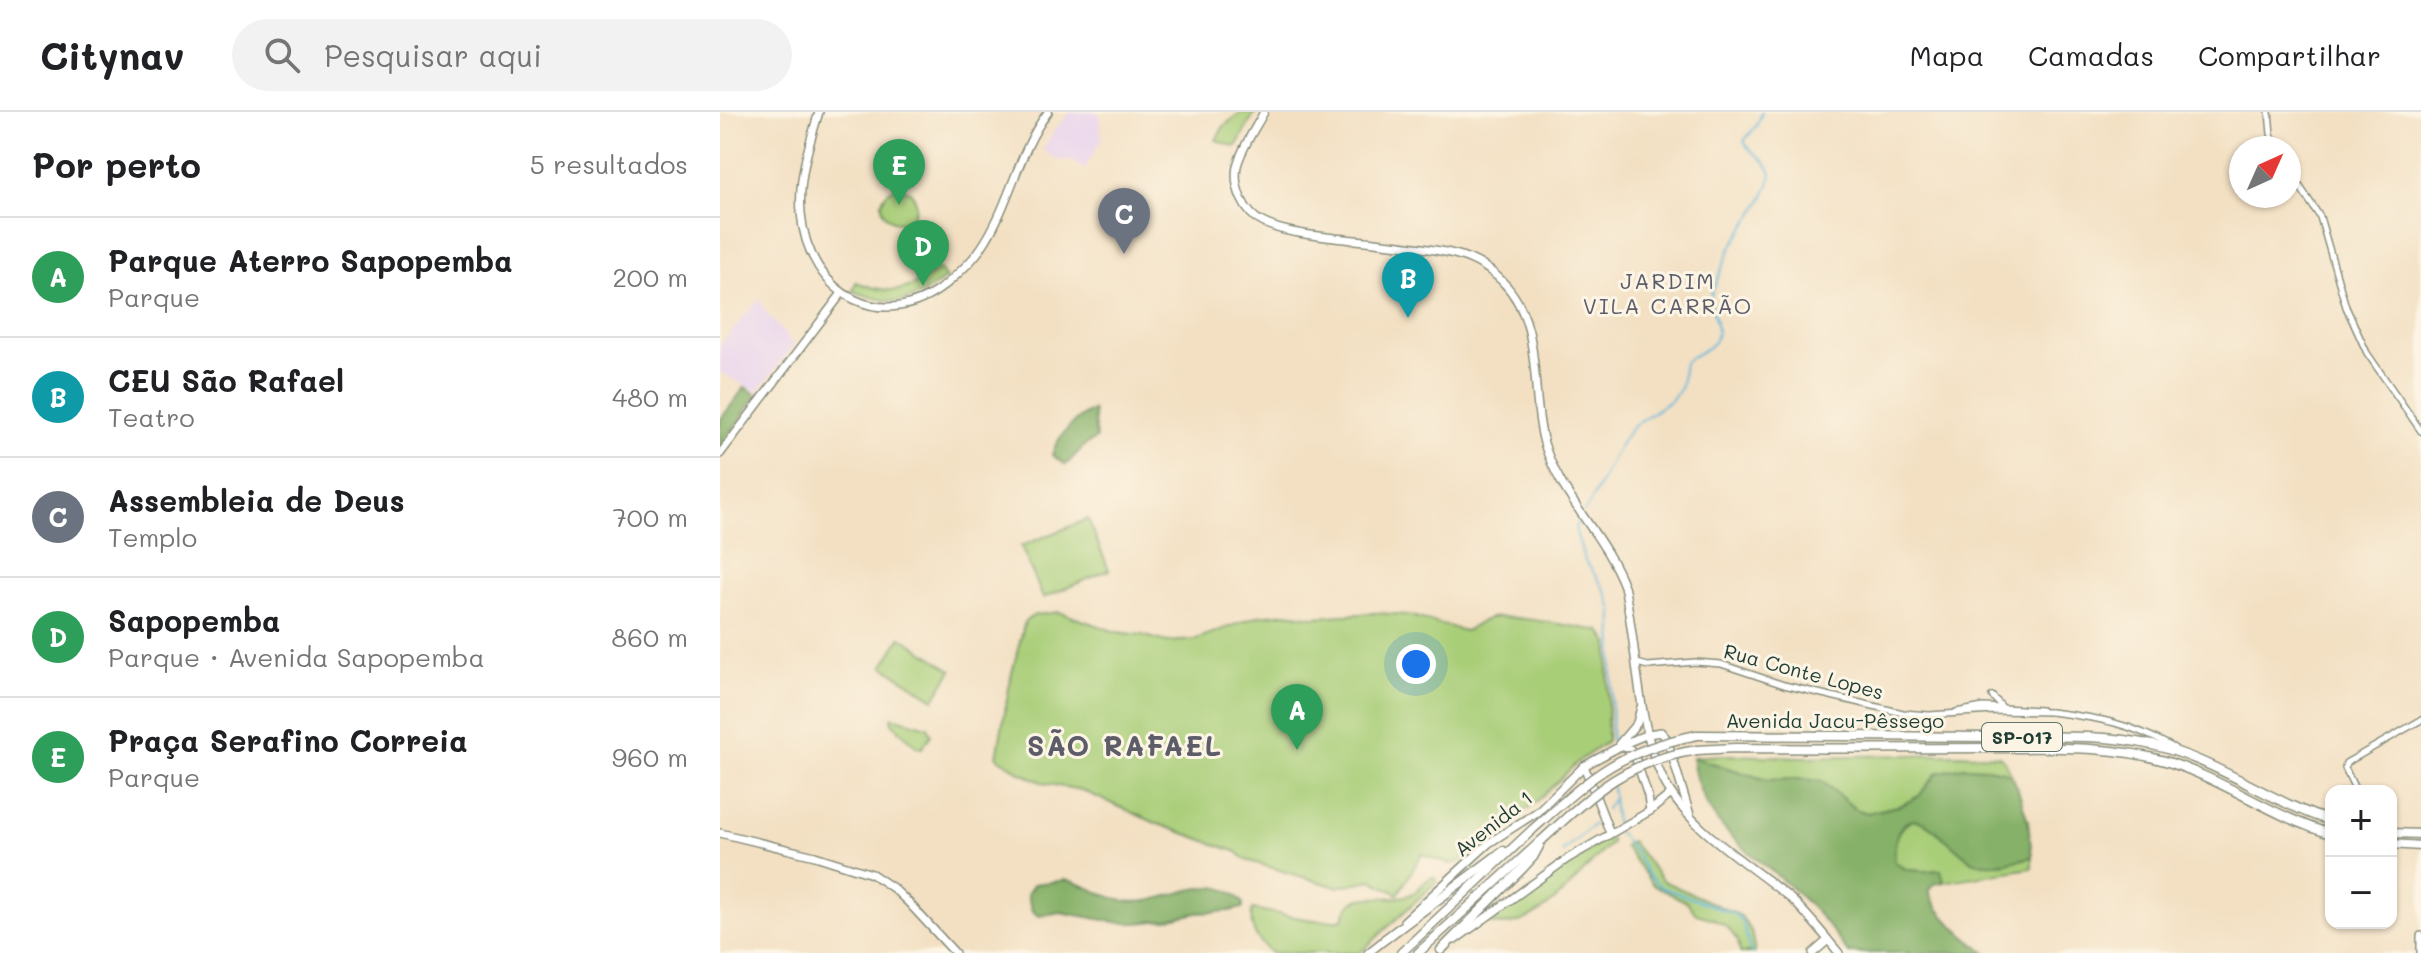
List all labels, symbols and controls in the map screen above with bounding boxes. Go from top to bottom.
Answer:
search box [232,19,792,91]
text: Citynav [40,30,184,80]
icon: search [260,33,304,77]
text: Pesquisar aqui [324,35,542,75]
text: Mapa [1910,37,1984,73]
text: Camadas [2028,37,2154,73]
text: Compartilhar [2198,37,2381,73]
north arrow [2229,136,2301,208]
pin: E [873,139,925,205]
text: Por perto [32,142,201,187]
text: 5 resultados [530,147,688,181]
pin: C [1098,188,1150,254]
pin: D [897,220,949,286]
text: Parque Aterro Sapopemba [108,240,513,280]
pin: B [1382,252,1434,318]
text: A [49,260,67,294]
text: 200 m [612,260,688,294]
district label: JARDIM VILA CARRÃO [1583,266,1753,320]
text: Parque [108,280,200,314]
text: CEU São Rafael [108,360,344,400]
text: B [49,380,67,414]
text: 480 m [612,380,688,414]
text: Teatro [108,400,195,434]
text: Assembleia de Deus [108,480,405,520]
text: C [48,500,68,534]
text: 700 m [612,500,688,534]
text: Templo [108,520,197,554]
text: Sapopemba [108,600,280,640]
text: D [49,620,67,654]
text: 860 m [611,620,688,654]
street label: Rua Conte Lopes [1721,637,1887,705]
text: Parque · Avenida Sapopemba [108,640,485,674]
your location [1396,644,1436,684]
pin: A [1271,684,1323,750]
street label: Avenida Jacu-Pêssego [1726,707,1944,733]
text: Praça Serafino Correia [108,720,468,760]
road number: SP-017 [1982,723,2062,751]
district label: SÃO RAFAEL [1027,727,1223,763]
text: E [50,740,66,774]
text: 960 m [612,740,688,774]
text: Parque [108,760,200,794]
street label: Avenida 1 [1449,784,1537,862]
map controls [2325,785,2397,929]
button: + [2325,785,2397,857]
button: − [2325,857,2397,929]

